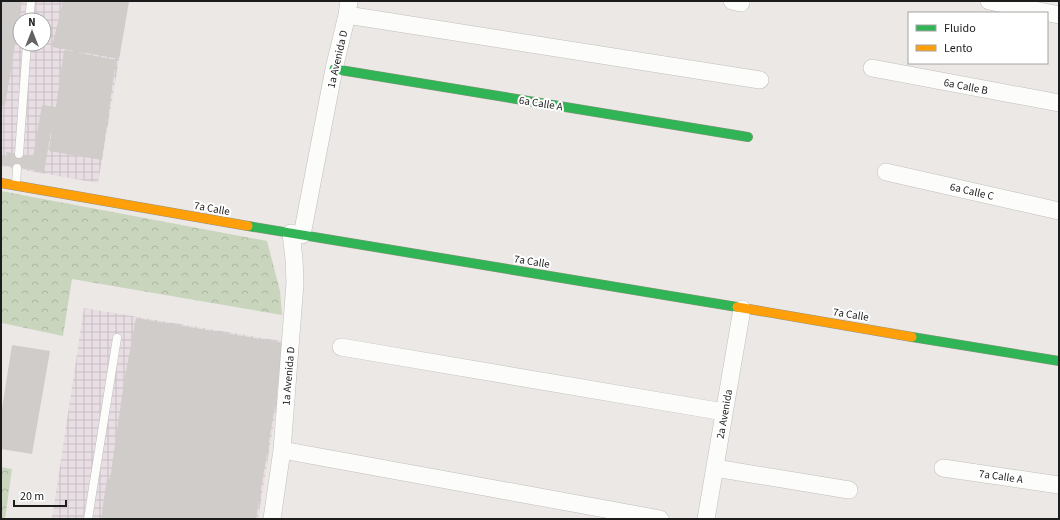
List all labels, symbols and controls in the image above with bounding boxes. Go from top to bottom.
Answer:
north arrow [12,12,52,52]
legend [908,12,1048,64]
text: N [28,15,36,30]
text: Fluido [944,20,976,37]
street label: 1a Avenida D [324,28,351,90]
text: Lento [944,40,973,57]
street label: 6a Calle B [942,75,990,98]
street label: 6a Calle A [518,93,564,114]
street label: 6a Calle C [948,179,995,204]
street label: 7a Calle [193,198,232,219]
street label: 7a Calle [513,251,551,272]
street label: 7a Calle [832,304,870,325]
street label: 1a Avenida D [278,346,299,406]
street label: 2a Avenida [713,388,736,440]
street label: 7a Calle A [978,466,1024,487]
scale bar [14,482,66,508]
text: 20 m [20,488,44,505]

